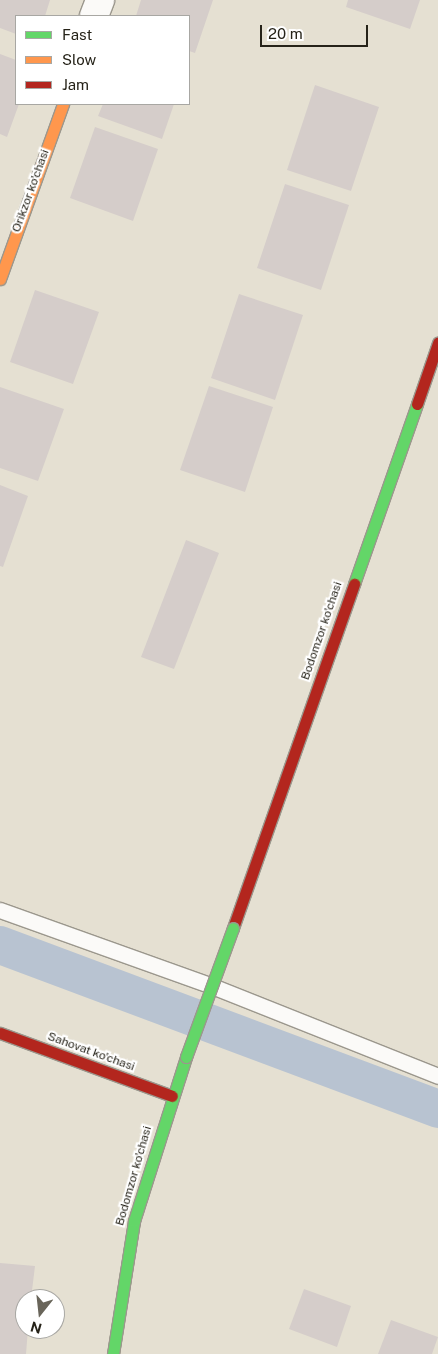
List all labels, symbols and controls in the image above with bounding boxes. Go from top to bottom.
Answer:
legend [15,15,190,105]
scale bar [263,15,370,47]
text: 20 m [268,25,303,42]
text: Fast [62,26,92,43]
text: Slow [62,51,96,68]
text: Jam [62,76,89,93]
street label: Orikzor ko'chasi [9,148,53,234]
street label: Bodomzor ko'chasi [298,580,346,682]
street label: Sahovat ko'chasi [45,1030,137,1074]
street label: Bodomzor ko'chasi [113,1125,155,1227]
north arrow [15,1289,65,1339]
text: N [29,1318,44,1337]

